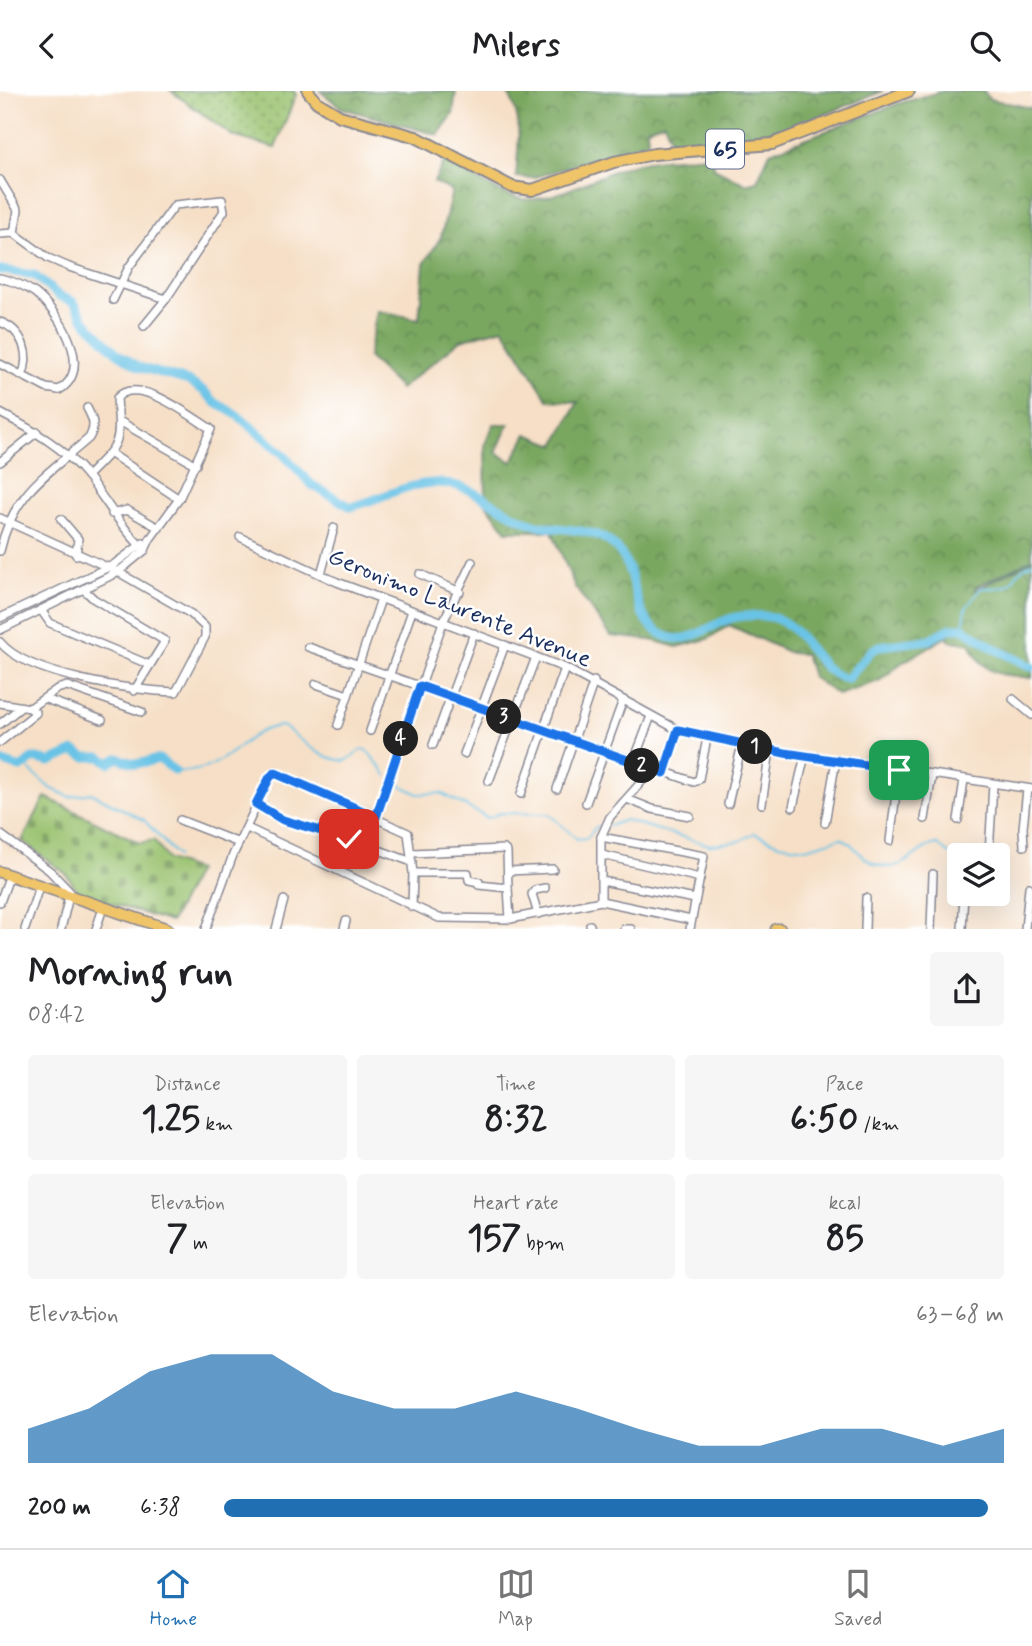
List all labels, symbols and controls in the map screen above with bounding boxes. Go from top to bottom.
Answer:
text: Milers [472,25,560,67]
icon: back [28,27,66,65]
icon: search [966,27,1004,65]
road number: 65 [706,130,744,169]
street label: Geronimo Laurente Avenue [323,541,596,676]
pin: 3 [486,699,522,735]
text: 3 [499,704,508,729]
pin: 4 [384,721,418,757]
text: 4 [395,726,406,751]
pin: 1 [738,729,772,765]
text: 1 [750,734,759,759]
pin [869,740,929,800]
pin: 2 [624,749,660,783]
icon: arrive [880,751,918,789]
text: 2 [637,753,646,778]
pin [319,809,379,869]
icon: check [330,820,368,858]
map controls [947,843,1010,906]
button: layers [947,843,1010,906]
text: Morning run [28,949,233,998]
button: share [930,952,1004,1026]
text: 08:42 [28,1000,85,1030]
text: Distance [154,1072,221,1097]
text: Time [496,1072,536,1097]
text: Pace [826,1072,864,1097]
text: 1.25 [142,1097,200,1143]
text: 8:32 [484,1097,548,1143]
text: 6:50 [790,1097,858,1143]
text: km [200,1112,233,1137]
text: /km [858,1112,899,1137]
text: Elevation [150,1191,225,1216]
text: Heart rate [473,1191,559,1216]
text: kcal [829,1191,861,1216]
text: 7 [167,1216,188,1262]
text: 157 [467,1216,521,1262]
text: 85 [825,1216,864,1262]
text: m [188,1231,208,1256]
text: bpm [521,1231,565,1256]
text: Elevation [28,1300,119,1330]
text: 63–68 m [916,1300,1004,1330]
text: 200 m [28,1493,91,1523]
text: 6:38 [140,1493,181,1523]
tab: Home [150,1565,197,1632]
tab: Map [497,1565,535,1632]
tab: Saved [834,1565,882,1632]

